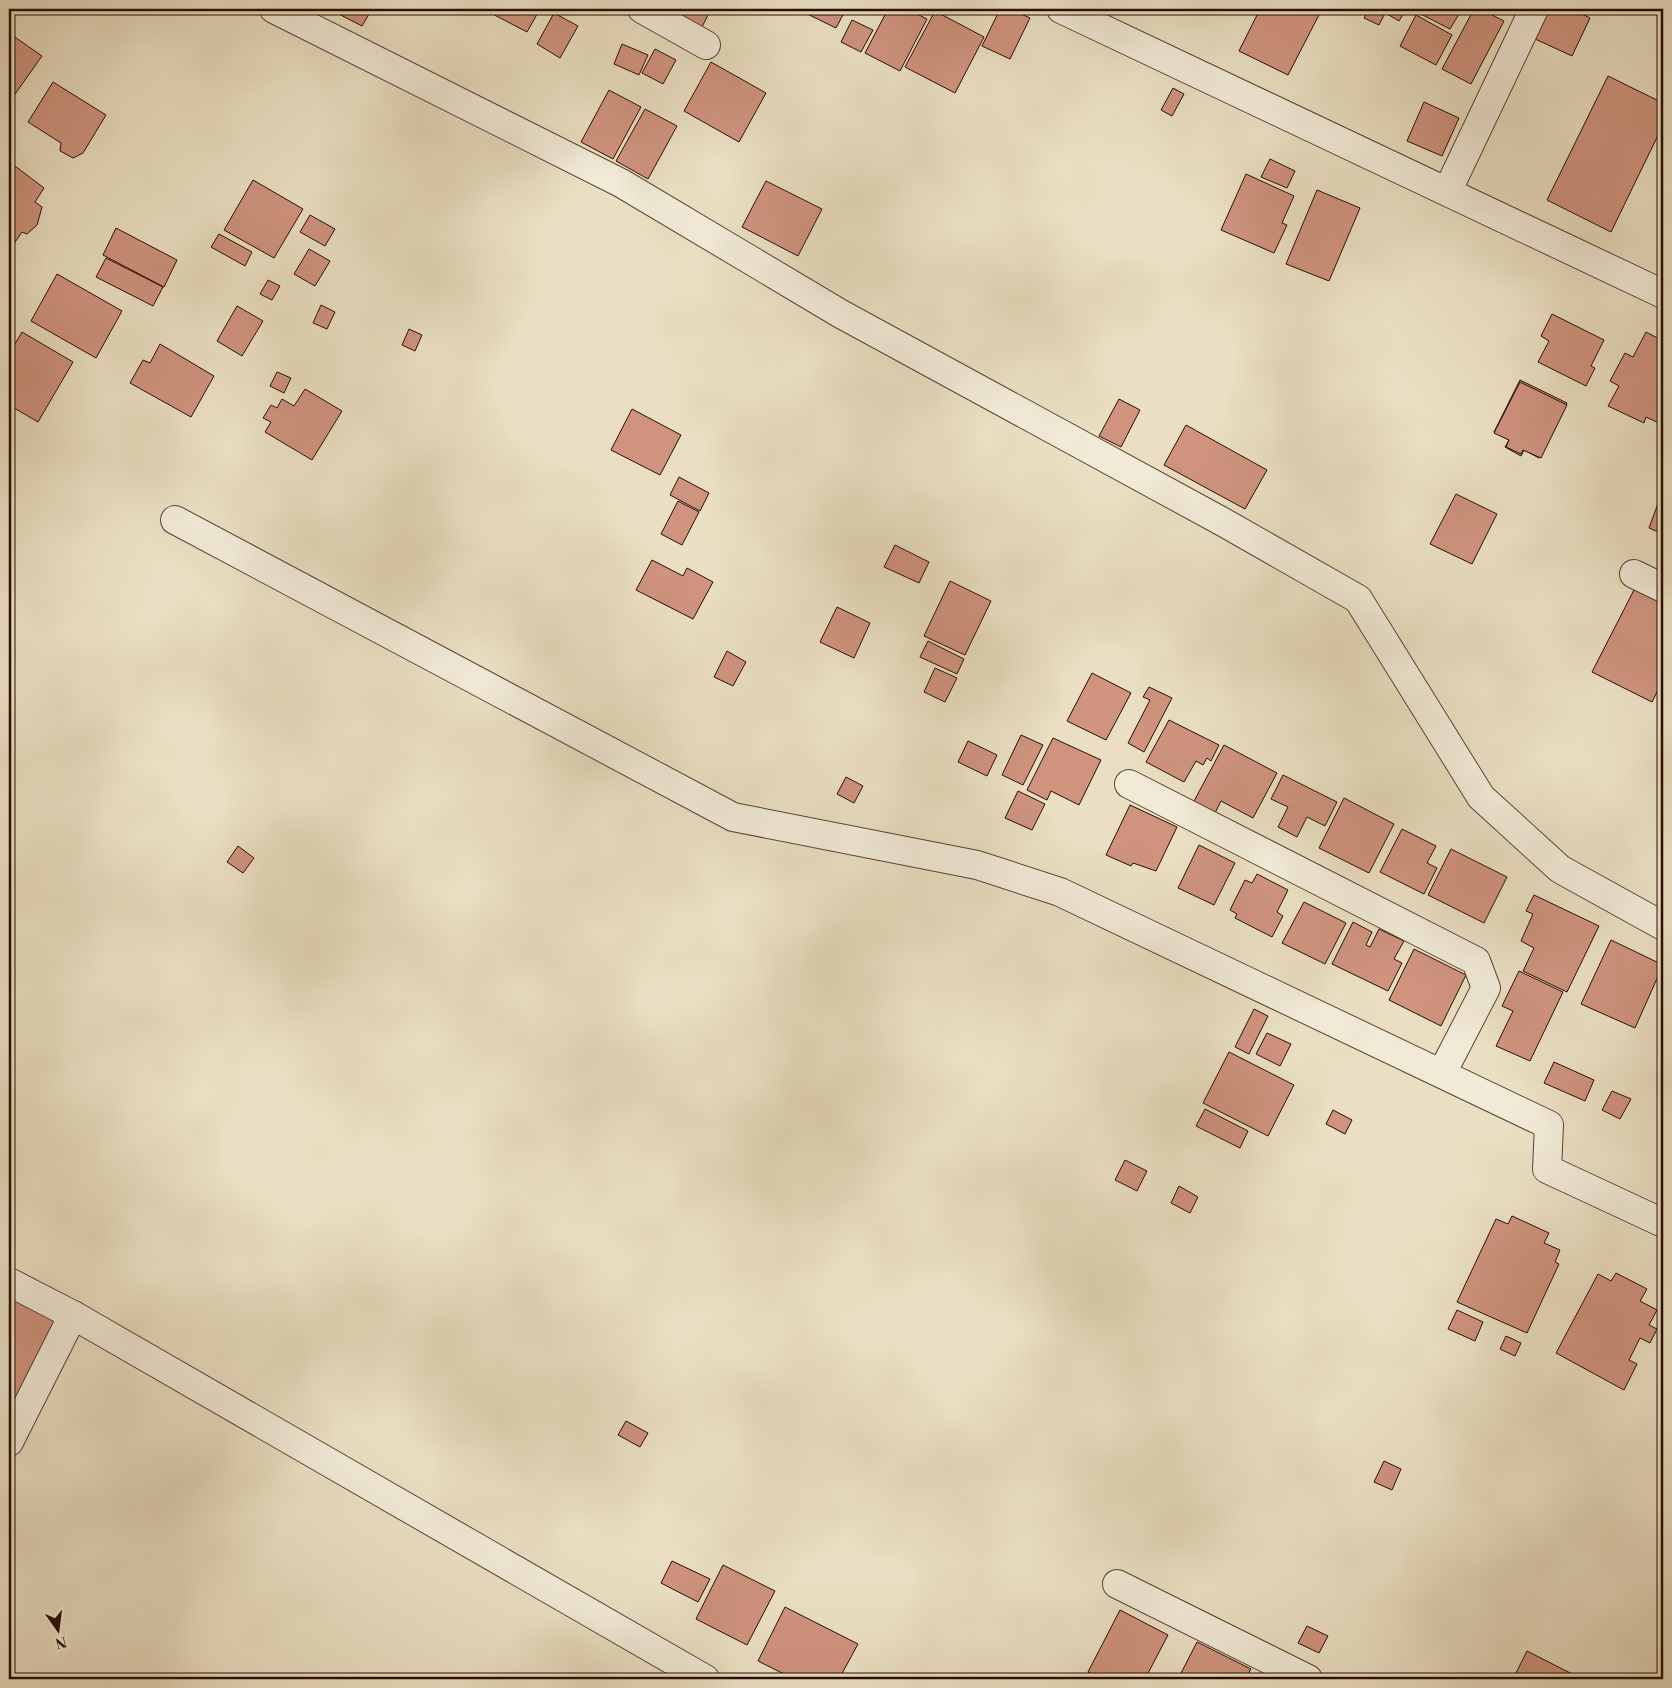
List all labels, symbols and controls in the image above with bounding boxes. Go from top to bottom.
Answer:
north arrow [32,1606,82,1656]
text: N [53,1632,68,1652]

